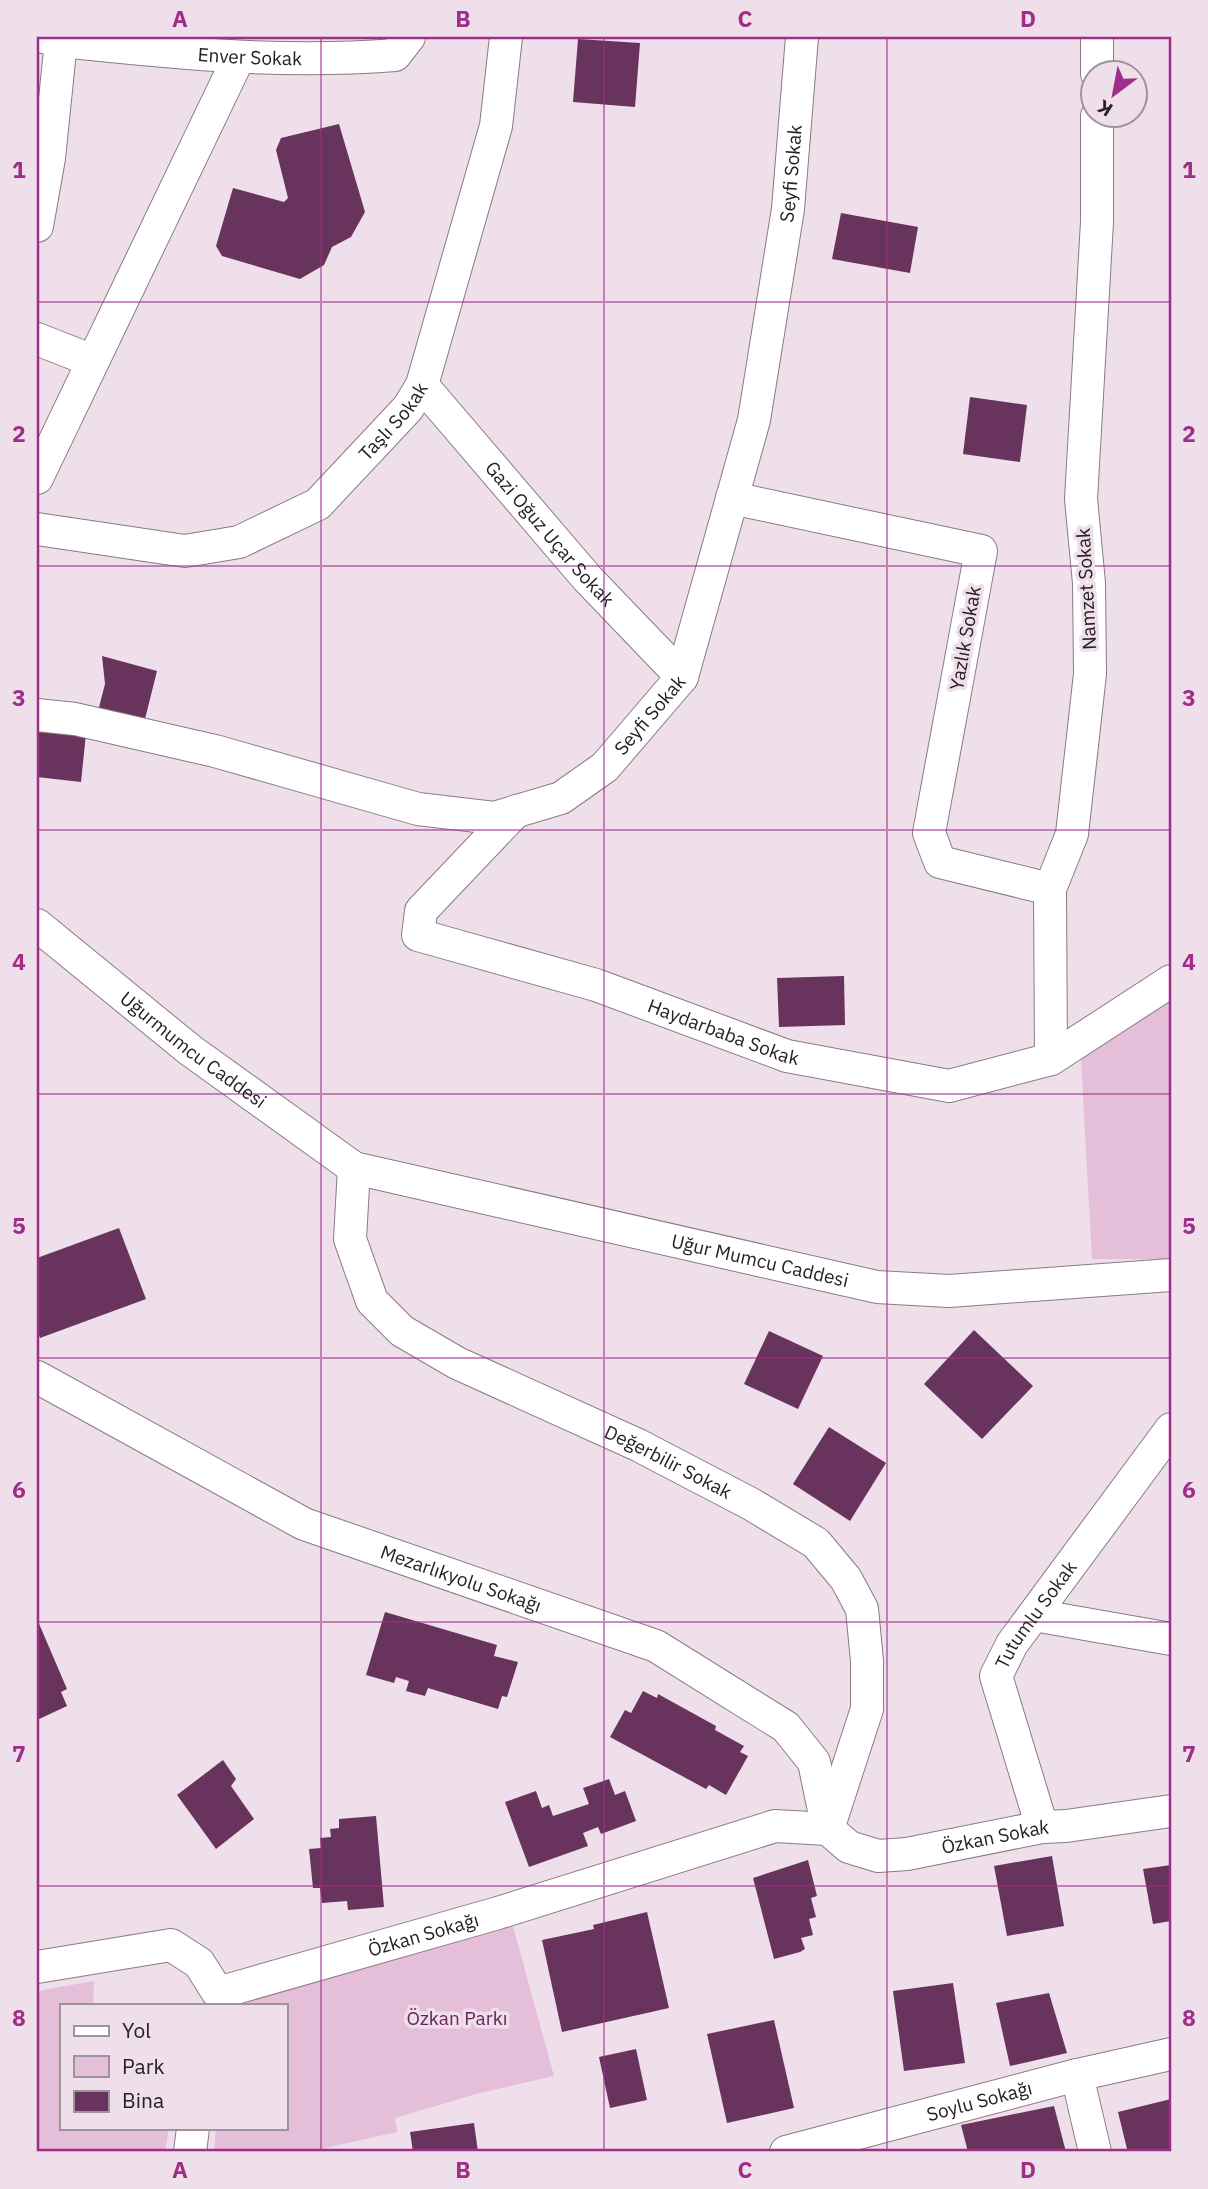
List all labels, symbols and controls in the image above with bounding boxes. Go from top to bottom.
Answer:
text: A [172,3,188,33]
text: B [455,3,471,33]
text: C [738,3,753,33]
text: D [1020,3,1036,33]
street label: Enver Sokak [197,42,302,70]
north arrow [1078,60,1148,130]
text: K [1093,95,1117,122]
street label: Seyfi Sokak [774,124,807,224]
text: 1 [12,154,26,184]
text: 1 [1182,154,1196,184]
street label: Taşlı Sokak [353,378,433,465]
text: 2 [12,418,26,448]
text: 2 [1182,418,1196,448]
street label: Gazi Oğuz Uçar Sokak [480,456,620,611]
street label: Namzet Sokak [1071,527,1101,651]
street label: Yazlık Sokak [944,584,986,692]
street label: Seyfi Sokak [609,670,691,760]
text: 3 [12,682,26,712]
text: 3 [1182,682,1196,712]
text: 4 [12,946,26,976]
text: 4 [1182,946,1196,976]
street label: Uğurmumcu Caddesi [115,986,271,1113]
street label: Haydarbaba Sokak [644,993,801,1070]
text: 5 [12,1210,26,1240]
text: 5 [1182,1210,1196,1240]
street label: Uğur Mumcu Caddesi [669,1229,851,1292]
street label: Değerbilir Sokak [601,1419,736,1504]
text: 6 [12,1474,26,1504]
text: 6 [1182,1474,1196,1504]
street label: Mezarlıkyolu Sokağı [377,1539,545,1617]
street label: Tutumlu Sokak [990,1556,1082,1673]
text: 7 [12,1738,26,1768]
text: 7 [1182,1738,1196,1768]
street label: Özkan Sokak [939,1815,1049,1859]
street label: Özkan Sokağı [365,1907,481,1962]
text: 8 [12,2002,26,2032]
text: 8 [1182,2002,1196,2032]
legend [60,2004,287,2130]
park label: Özkan Parkı [407,2006,507,2030]
text: Yol [122,2016,151,2044]
text: Park [122,2052,165,2080]
street label: Soylu Sokağı [924,2075,1035,2126]
text: Bina [122,2086,164,2114]
text: A [172,2154,188,2184]
text: B [455,2154,471,2184]
text: C [738,2154,753,2184]
text: D [1020,2154,1036,2184]

